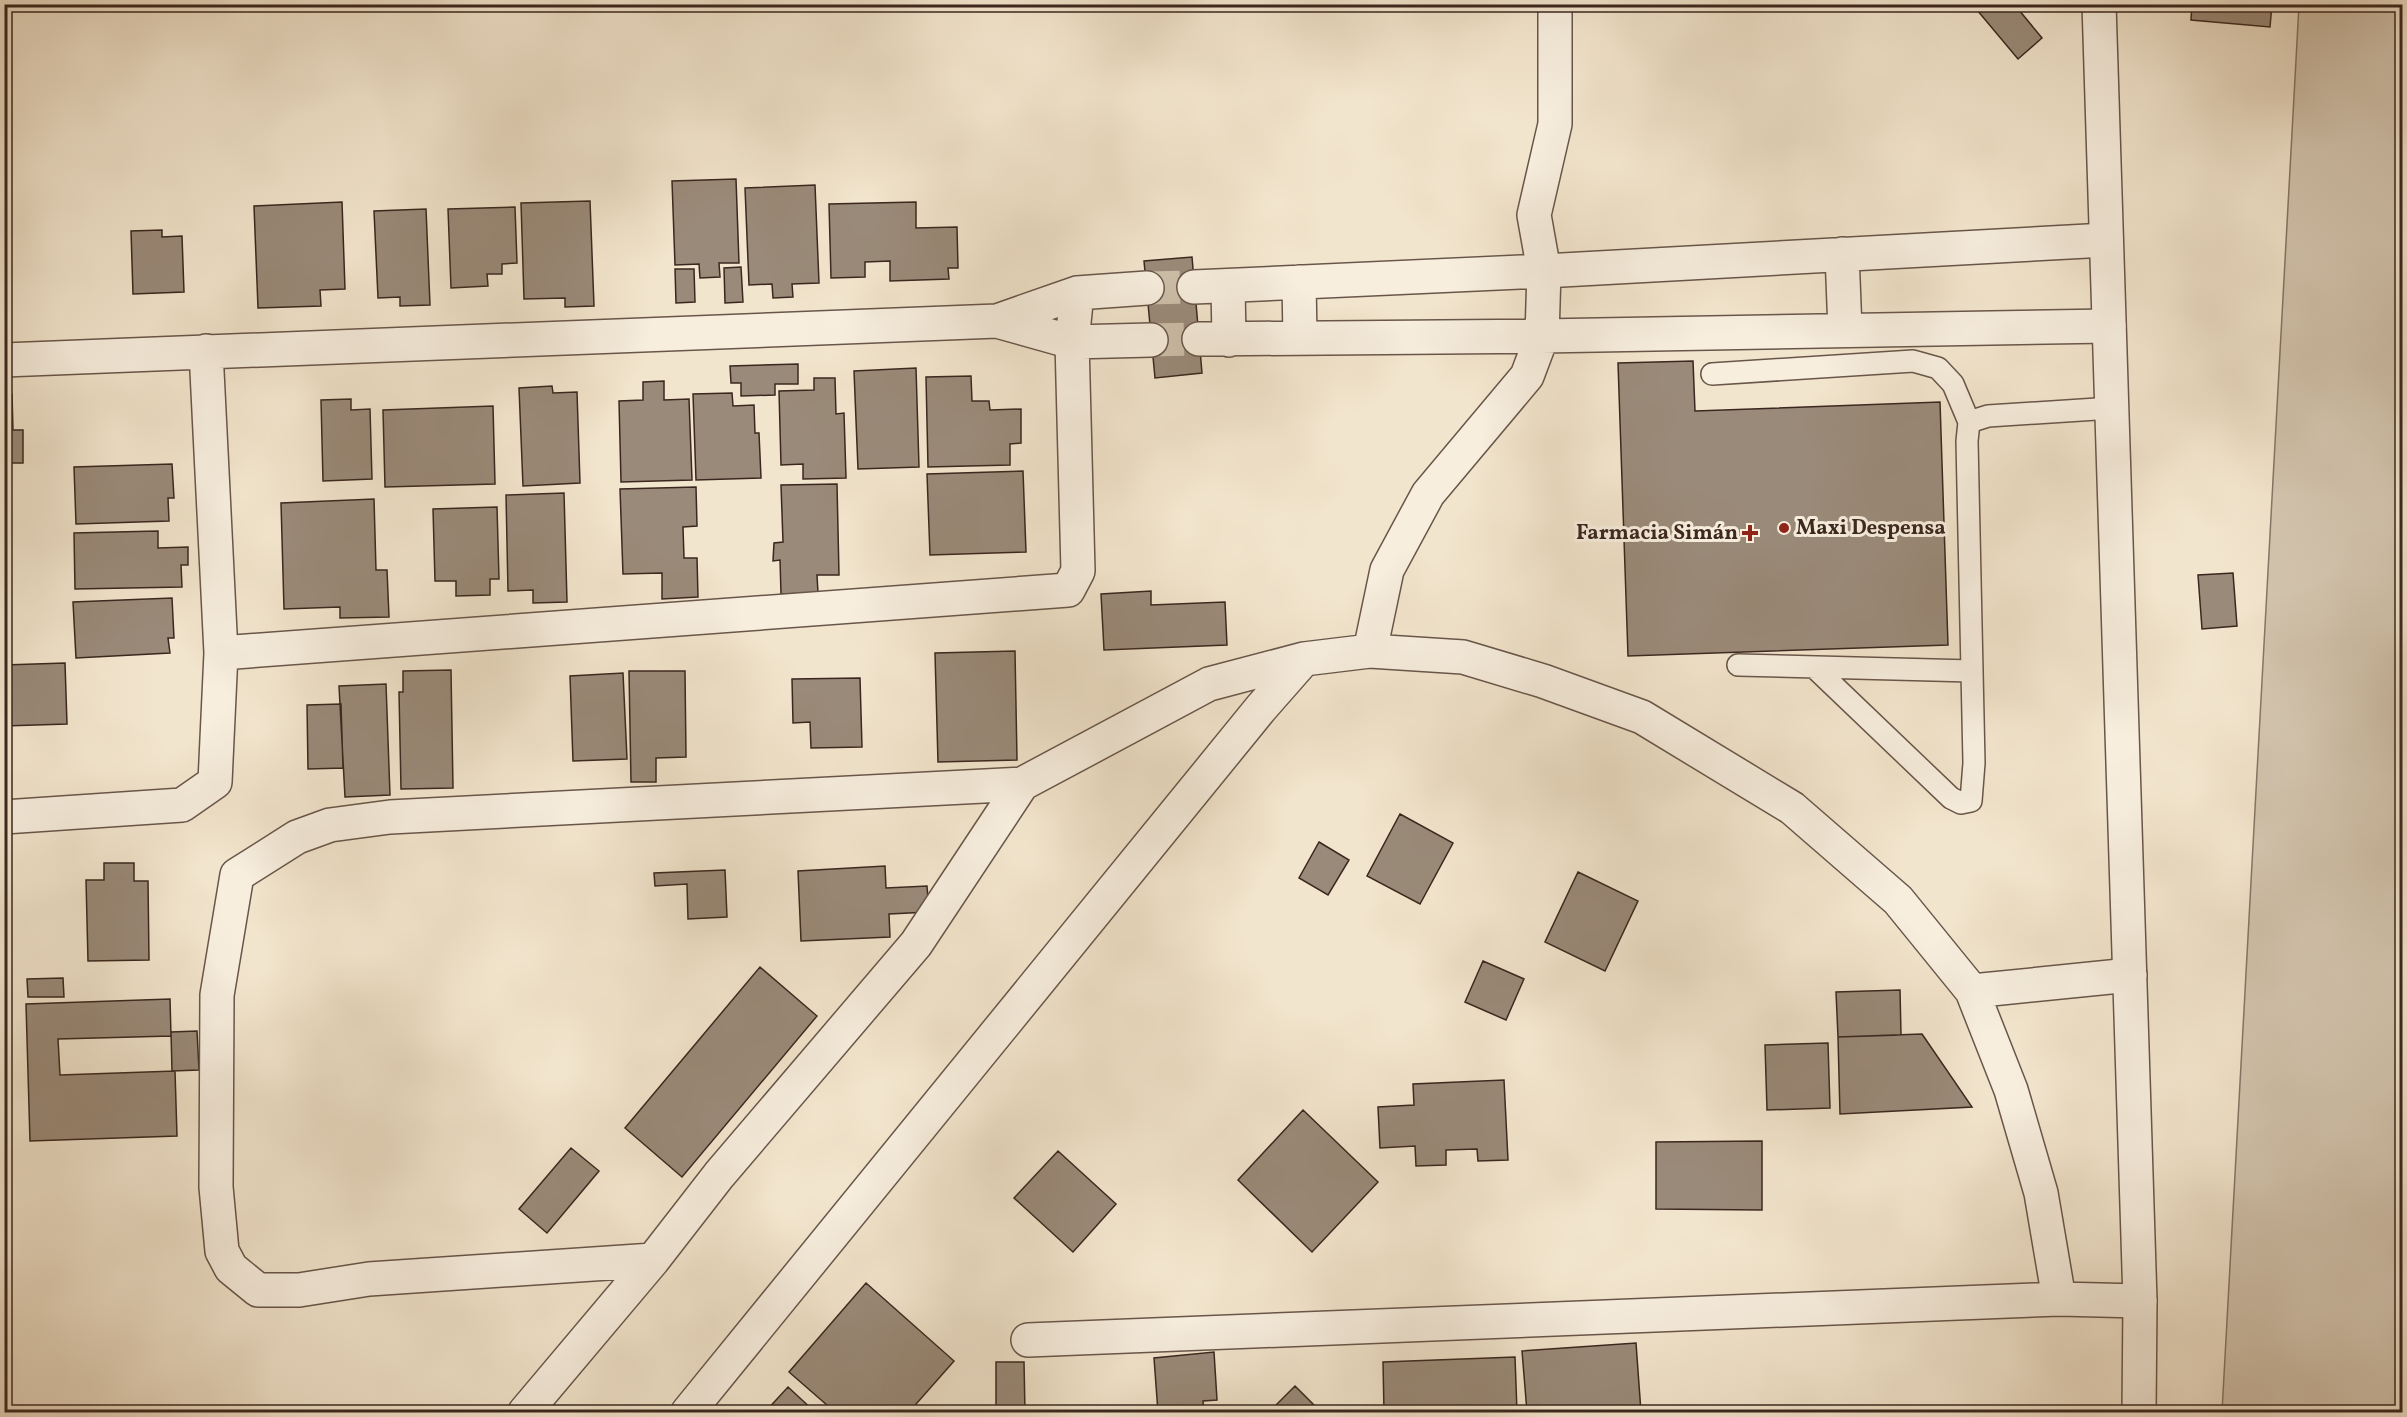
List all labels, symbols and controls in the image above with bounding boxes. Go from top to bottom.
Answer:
place label: Maxi Despensa [1796,514,1946,543]
place label: Farmacia Simán [1576,519,1738,548]
marker: Maxi Despensa [1777,521,1791,535]
marker: Farmacia Simán [1743,526,1757,540]

